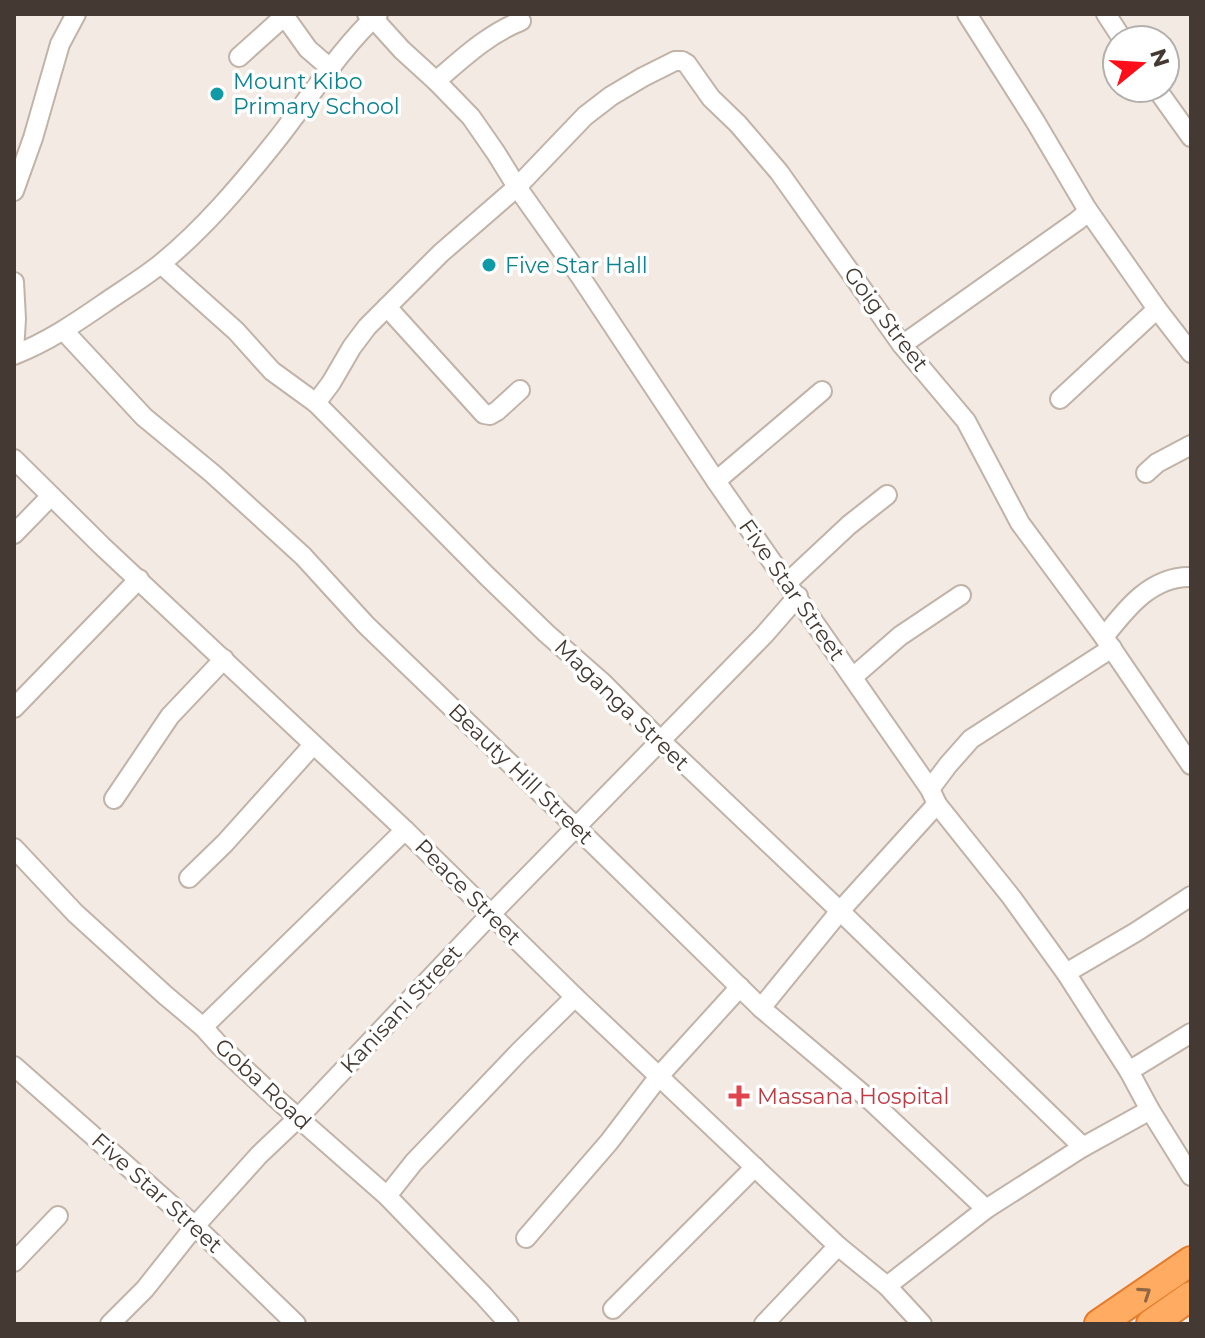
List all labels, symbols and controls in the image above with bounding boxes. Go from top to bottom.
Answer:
north arrow [1101,24,1181,104]
text: N [1144,45,1175,71]
place label: Mount Kibo Primary School [233,68,400,120]
marker: Mount Kibo Primary School [208,85,226,103]
place label: Five Star Hall [505,252,648,279]
marker: Five Star Hall [480,256,498,274]
street label: Goig Street [838,261,934,377]
street label: Five Star Street [733,514,851,666]
street label: Maganga Street [549,634,695,776]
street label: Beauty Hill Street [443,698,599,850]
street label: Peace Street [409,833,527,951]
street label: Kanisani Street [335,939,467,1079]
street label: Goba Road [209,1033,317,1135]
place label: Massana Hospital [757,1083,950,1110]
marker: Massana Hospital [728,1085,750,1107]
street label: Five Star Street [86,1127,228,1259]
one-way arrow [1136,1287,1150,1302]

